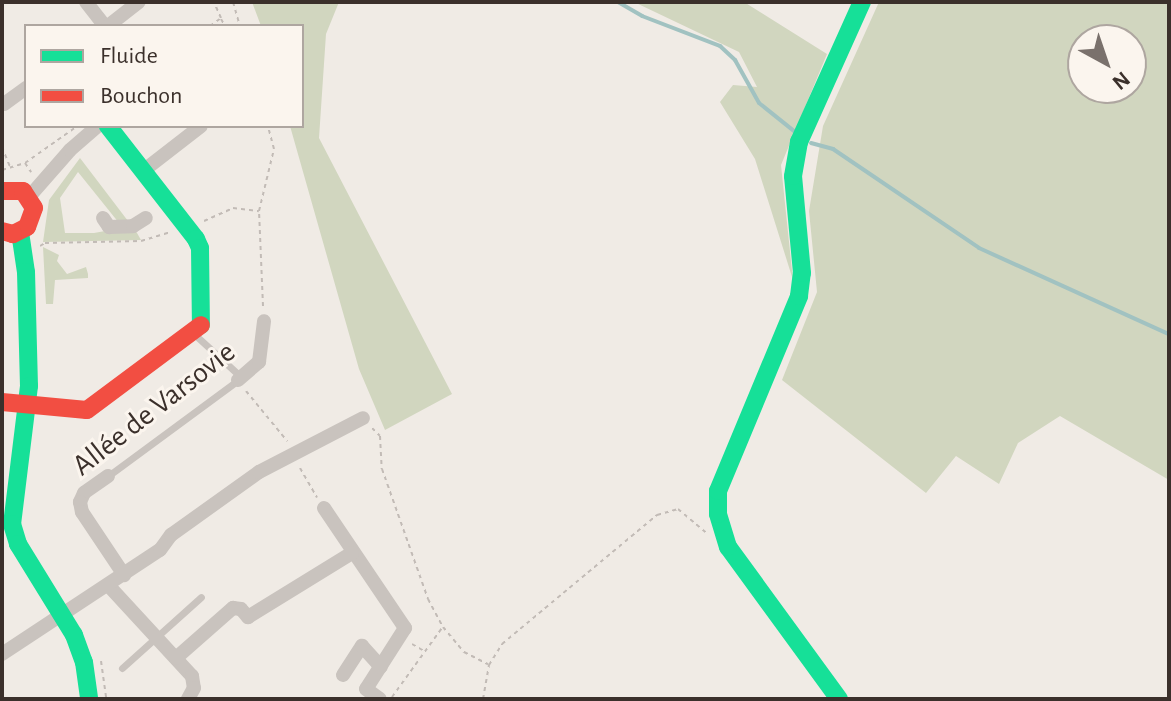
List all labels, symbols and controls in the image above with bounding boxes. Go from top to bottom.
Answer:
legend [24,24,304,128]
north arrow [1067,24,1147,104]
text: Fluide [100,44,158,68]
text: N [1108,68,1134,94]
text: Bouchon [100,84,182,108]
street label: Allée de Varsovie [65,334,243,484]

